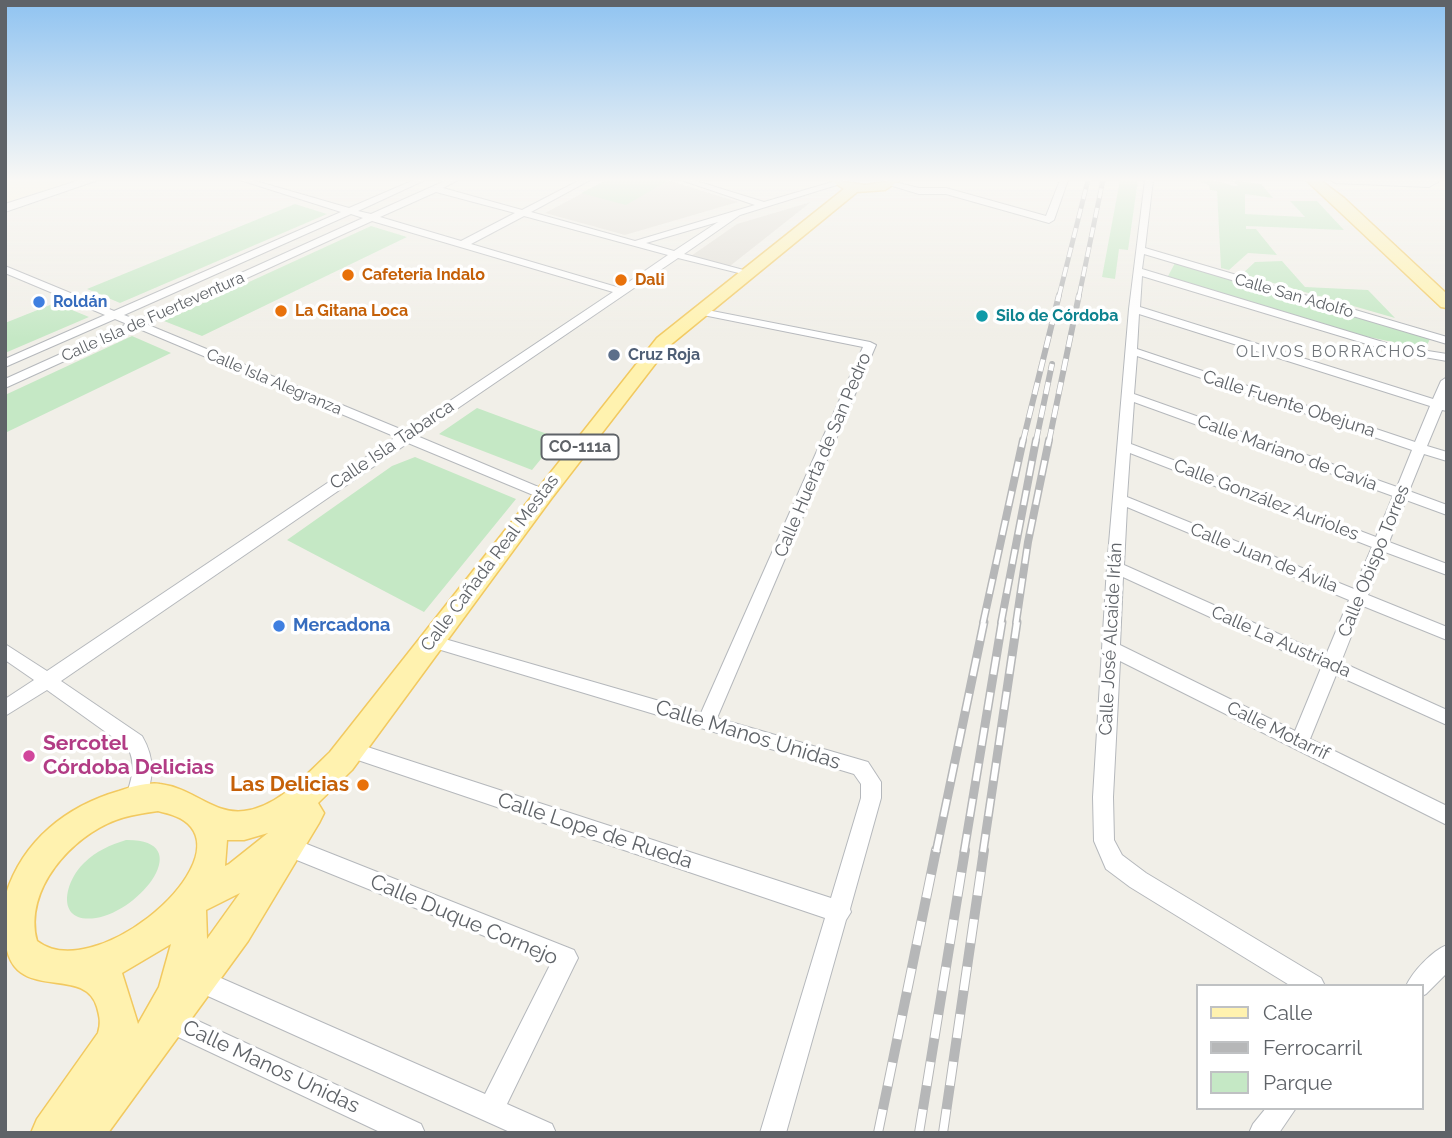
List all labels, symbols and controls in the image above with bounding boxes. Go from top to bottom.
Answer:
place label: Cafeteria Indalo [362,265,485,285]
marker: Cafeteria Indalo [340,267,356,283]
street label: Calle Isla de Fuerteventura [59,268,247,366]
place label: Dali [635,270,665,290]
street label: Calle San Adolfo [1232,270,1356,322]
marker: Dali [613,272,629,288]
place label: Roldán [53,292,107,312]
marker: Roldán [31,294,47,310]
place label: La Gitana Loca [295,301,408,321]
marker: La Gitana Loca [273,303,289,319]
place label: Silo de Córdoba [996,306,1118,326]
marker: Silo de Córdoba [974,308,990,324]
district label: OLIVOS BORRACHOS [1238,342,1426,362]
street label: Calle Isla Alegranza [203,345,345,419]
place label: Cruz Roja [628,345,700,365]
marker: Cruz Roja [606,347,622,363]
street label: Calle Huerta de San Pedro [770,349,876,561]
street label: Calle Fuente Obejuna [1200,366,1378,442]
street label: Calle Isla Tabarca [326,396,458,494]
street label: Calle Mariano de Cavia [1194,410,1380,496]
road number: CO-111a [542,434,618,460]
street label: Calle González Aurioles [1170,455,1362,545]
street label: Calle Cañada Real Mestas [416,470,564,656]
street label: Calle Obispo Torres [1334,482,1414,640]
street label: Calle Juan de Ávila [1187,519,1341,597]
street label: Calle José Alcaide Irlán [1095,542,1127,736]
street label: Calle La Austriada [1208,602,1354,682]
place label: Mercadona [293,615,390,637]
marker: Mercadona [271,618,287,634]
street label: Calle Manos Unidas [652,695,844,775]
street label: Calle Motarrif [1223,697,1333,765]
place label: Sercotel Córdoba Delicias [43,731,214,781]
marker: Sercotel Córdoba Delicias [21,748,37,764]
place label: Las Delicias [230,772,349,798]
marker: Las Delicias [355,777,371,793]
street label: Calle Lope de Rueda [494,788,696,874]
street label: Calle Duque Cornejo [366,869,562,971]
legend [1196,984,1424,1110]
text: Calle [1263,1000,1313,1025]
street label: Calle Manos Unidas [179,1015,363,1119]
text: Ferrocarril [1263,1035,1362,1060]
text: Parque [1263,1070,1332,1095]

